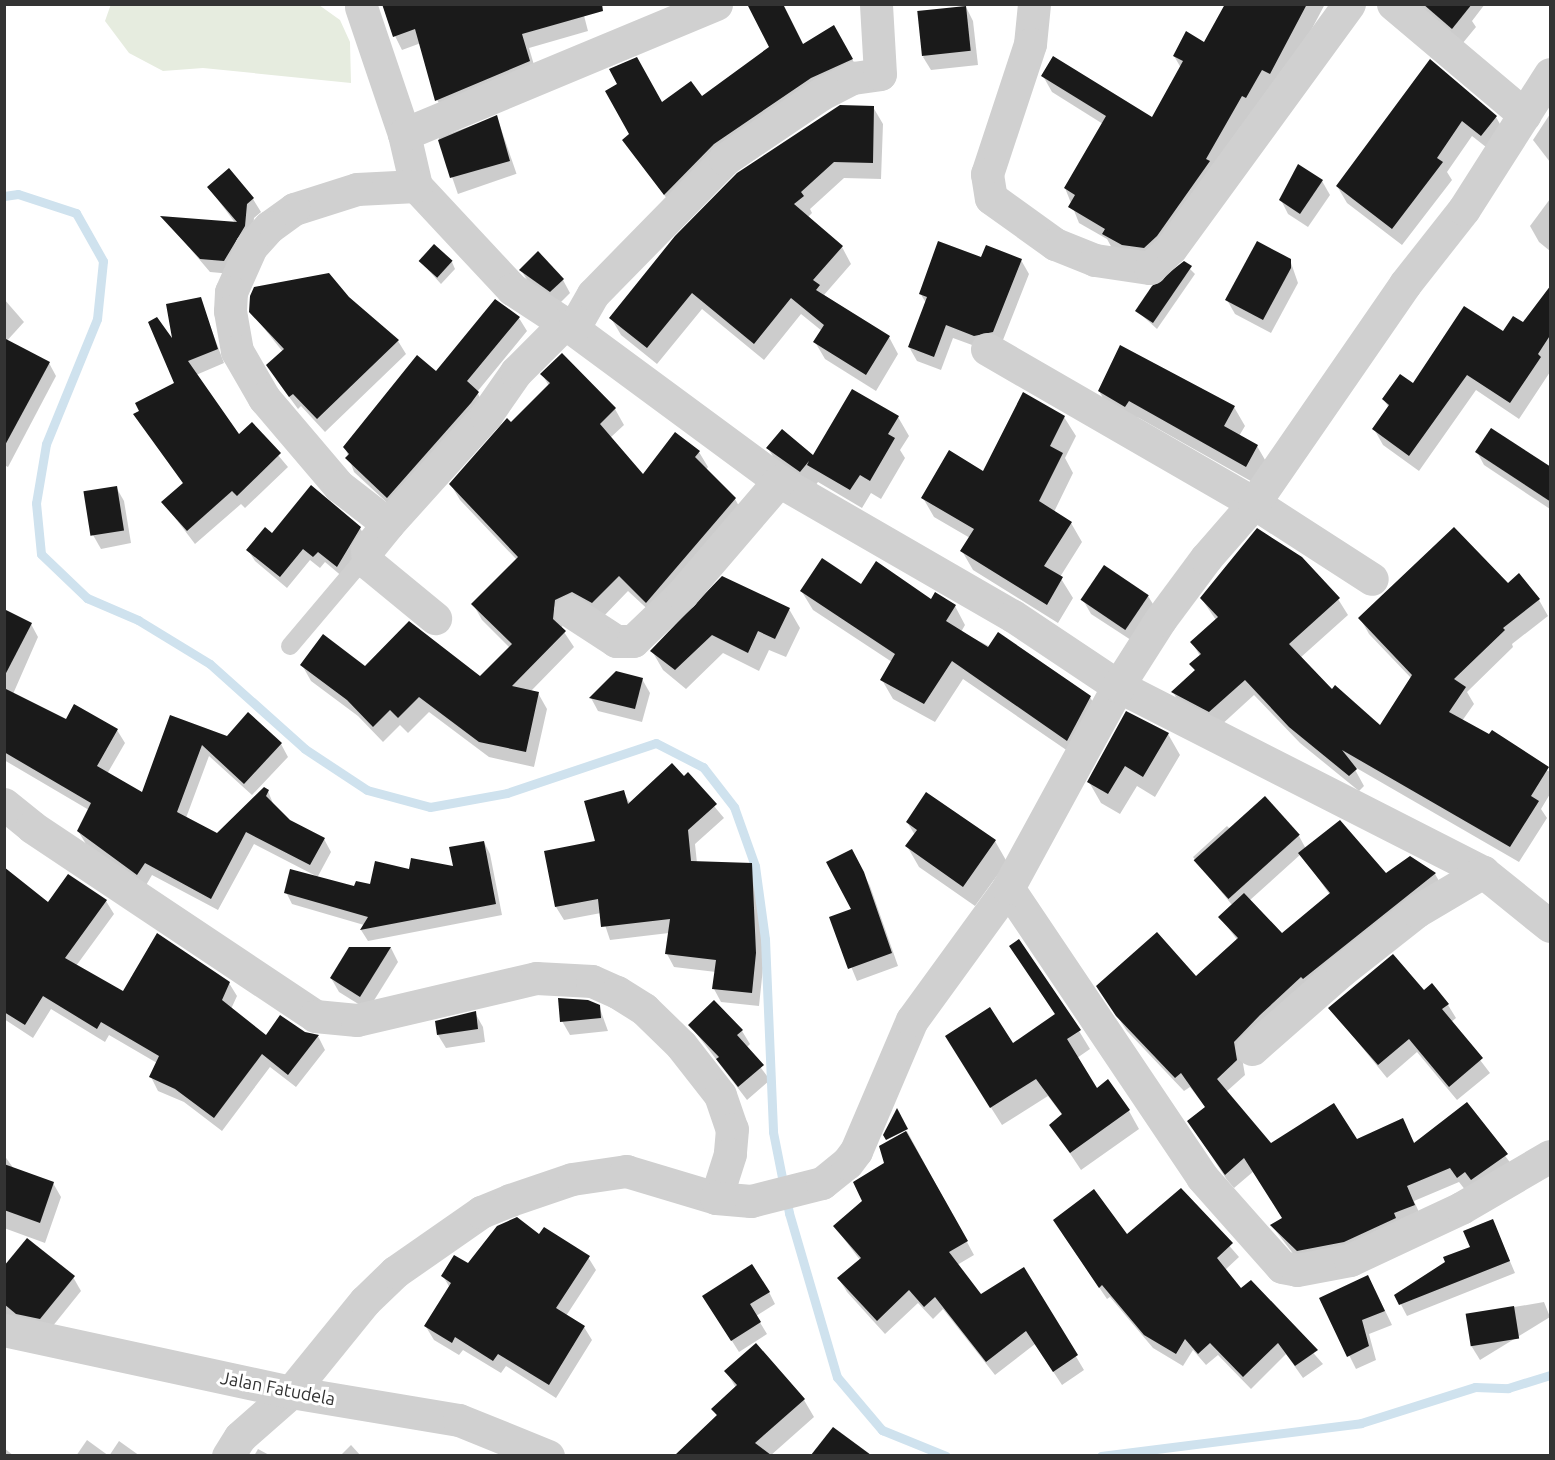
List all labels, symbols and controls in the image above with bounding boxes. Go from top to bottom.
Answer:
street label: Jalan Fatudela [219,1366,337,1410]

